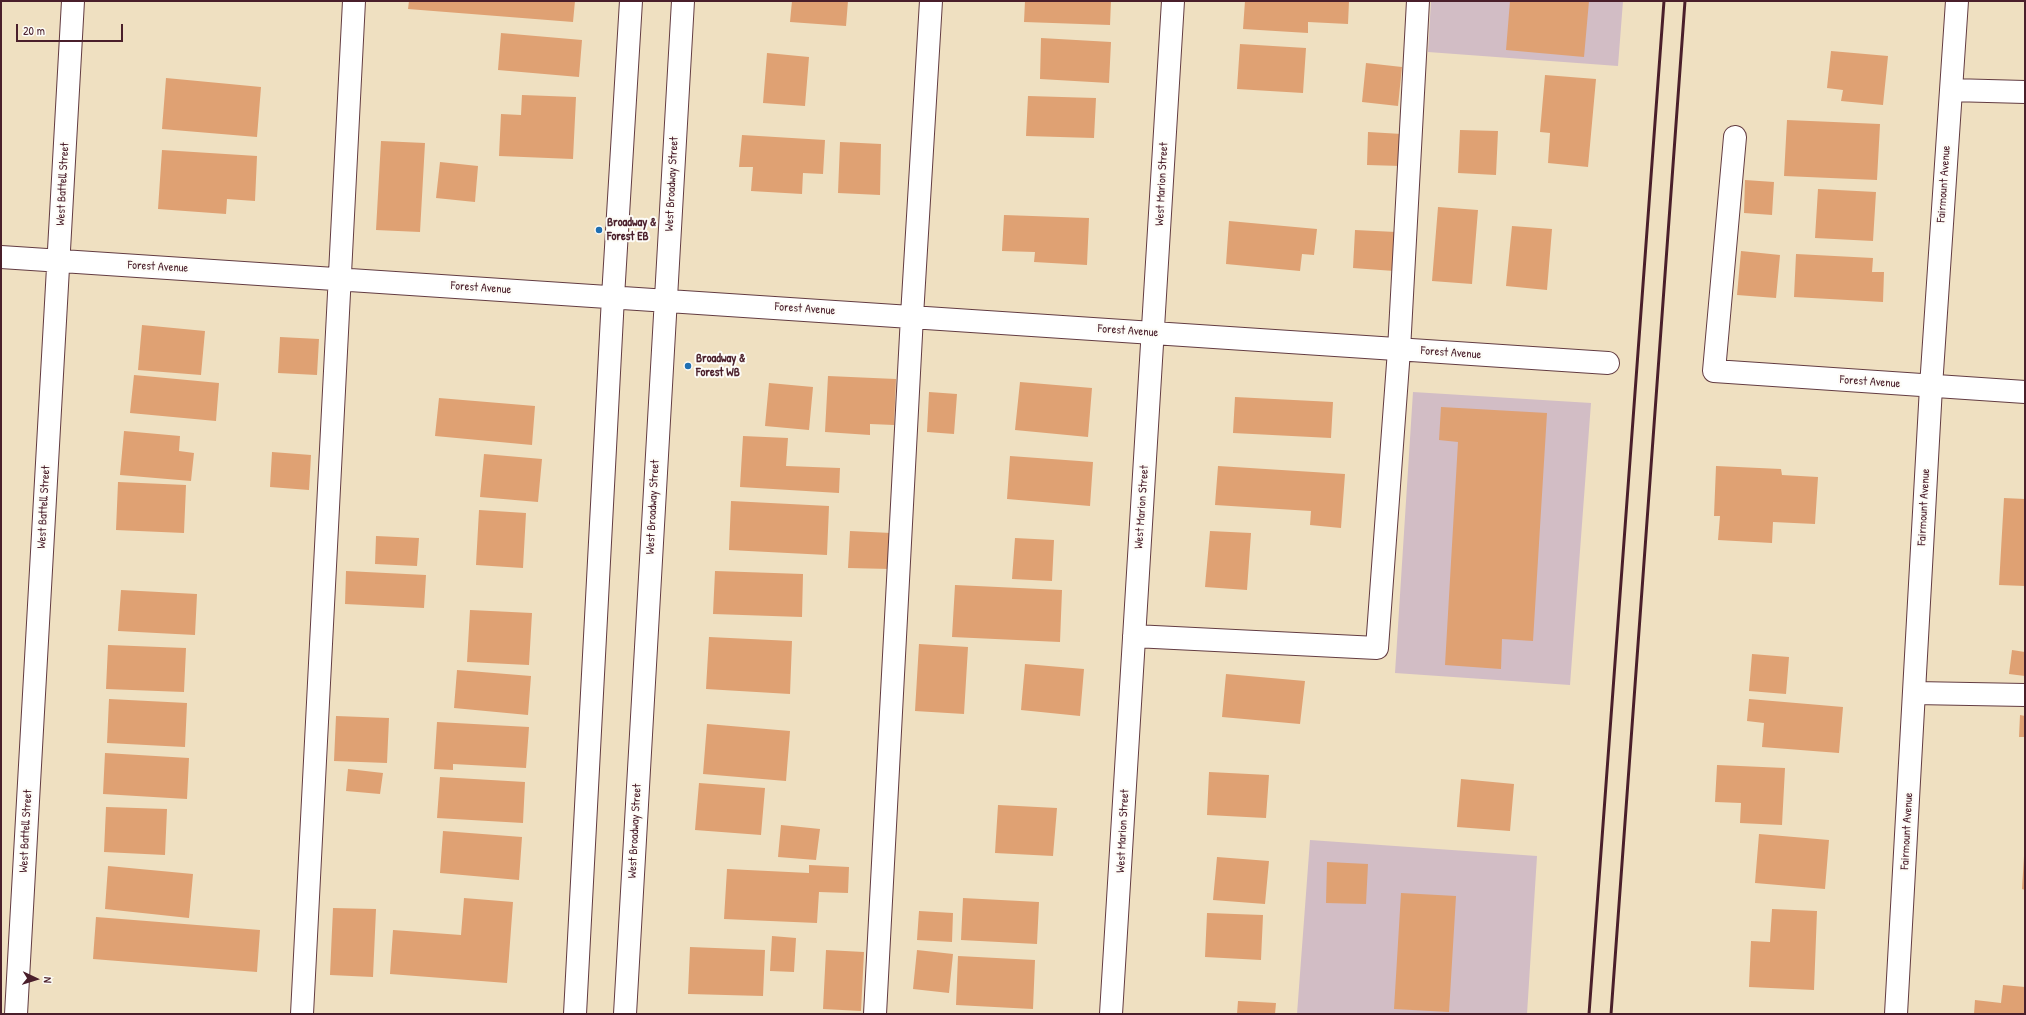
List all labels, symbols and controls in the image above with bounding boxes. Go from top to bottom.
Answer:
scale bar [18,16,125,42]
text: 20 m [23,22,45,39]
street label: West Broadway Street [662,136,682,232]
street label: West Battell Street [54,142,72,226]
street label: West Marion Street [1153,142,1171,226]
street label: Fairmount Avenue [1934,145,1954,223]
place label: Broadway & Forest EB [607,216,656,244]
marker: Broadway & Forest EB [594,225,604,235]
street label: Forest Avenue [127,258,189,276]
street label: Forest Avenue [450,279,512,297]
street label: Forest Avenue [774,300,836,318]
street label: Forest Avenue [1097,322,1159,340]
street label: Forest Avenue [1420,344,1482,362]
place label: Broadway & Forest WB [696,352,745,380]
marker: Broadway & Forest WB [683,361,693,371]
street label: Forest Avenue [1839,373,1901,391]
street label: West Broadway Street [643,459,663,555]
street label: West Battell Street [35,465,53,549]
street label: West Marion Street [1132,465,1152,549]
street label: Fairmount Avenue [1915,468,1933,546]
street label: West Broadway Street [625,783,645,879]
street label: West Battell Street [17,789,35,873]
street label: West Marion Street [1114,789,1132,873]
street label: Fairmount Avenue [1898,792,1916,870]
north arrow [16,959,56,999]
text: N [41,976,55,983]

